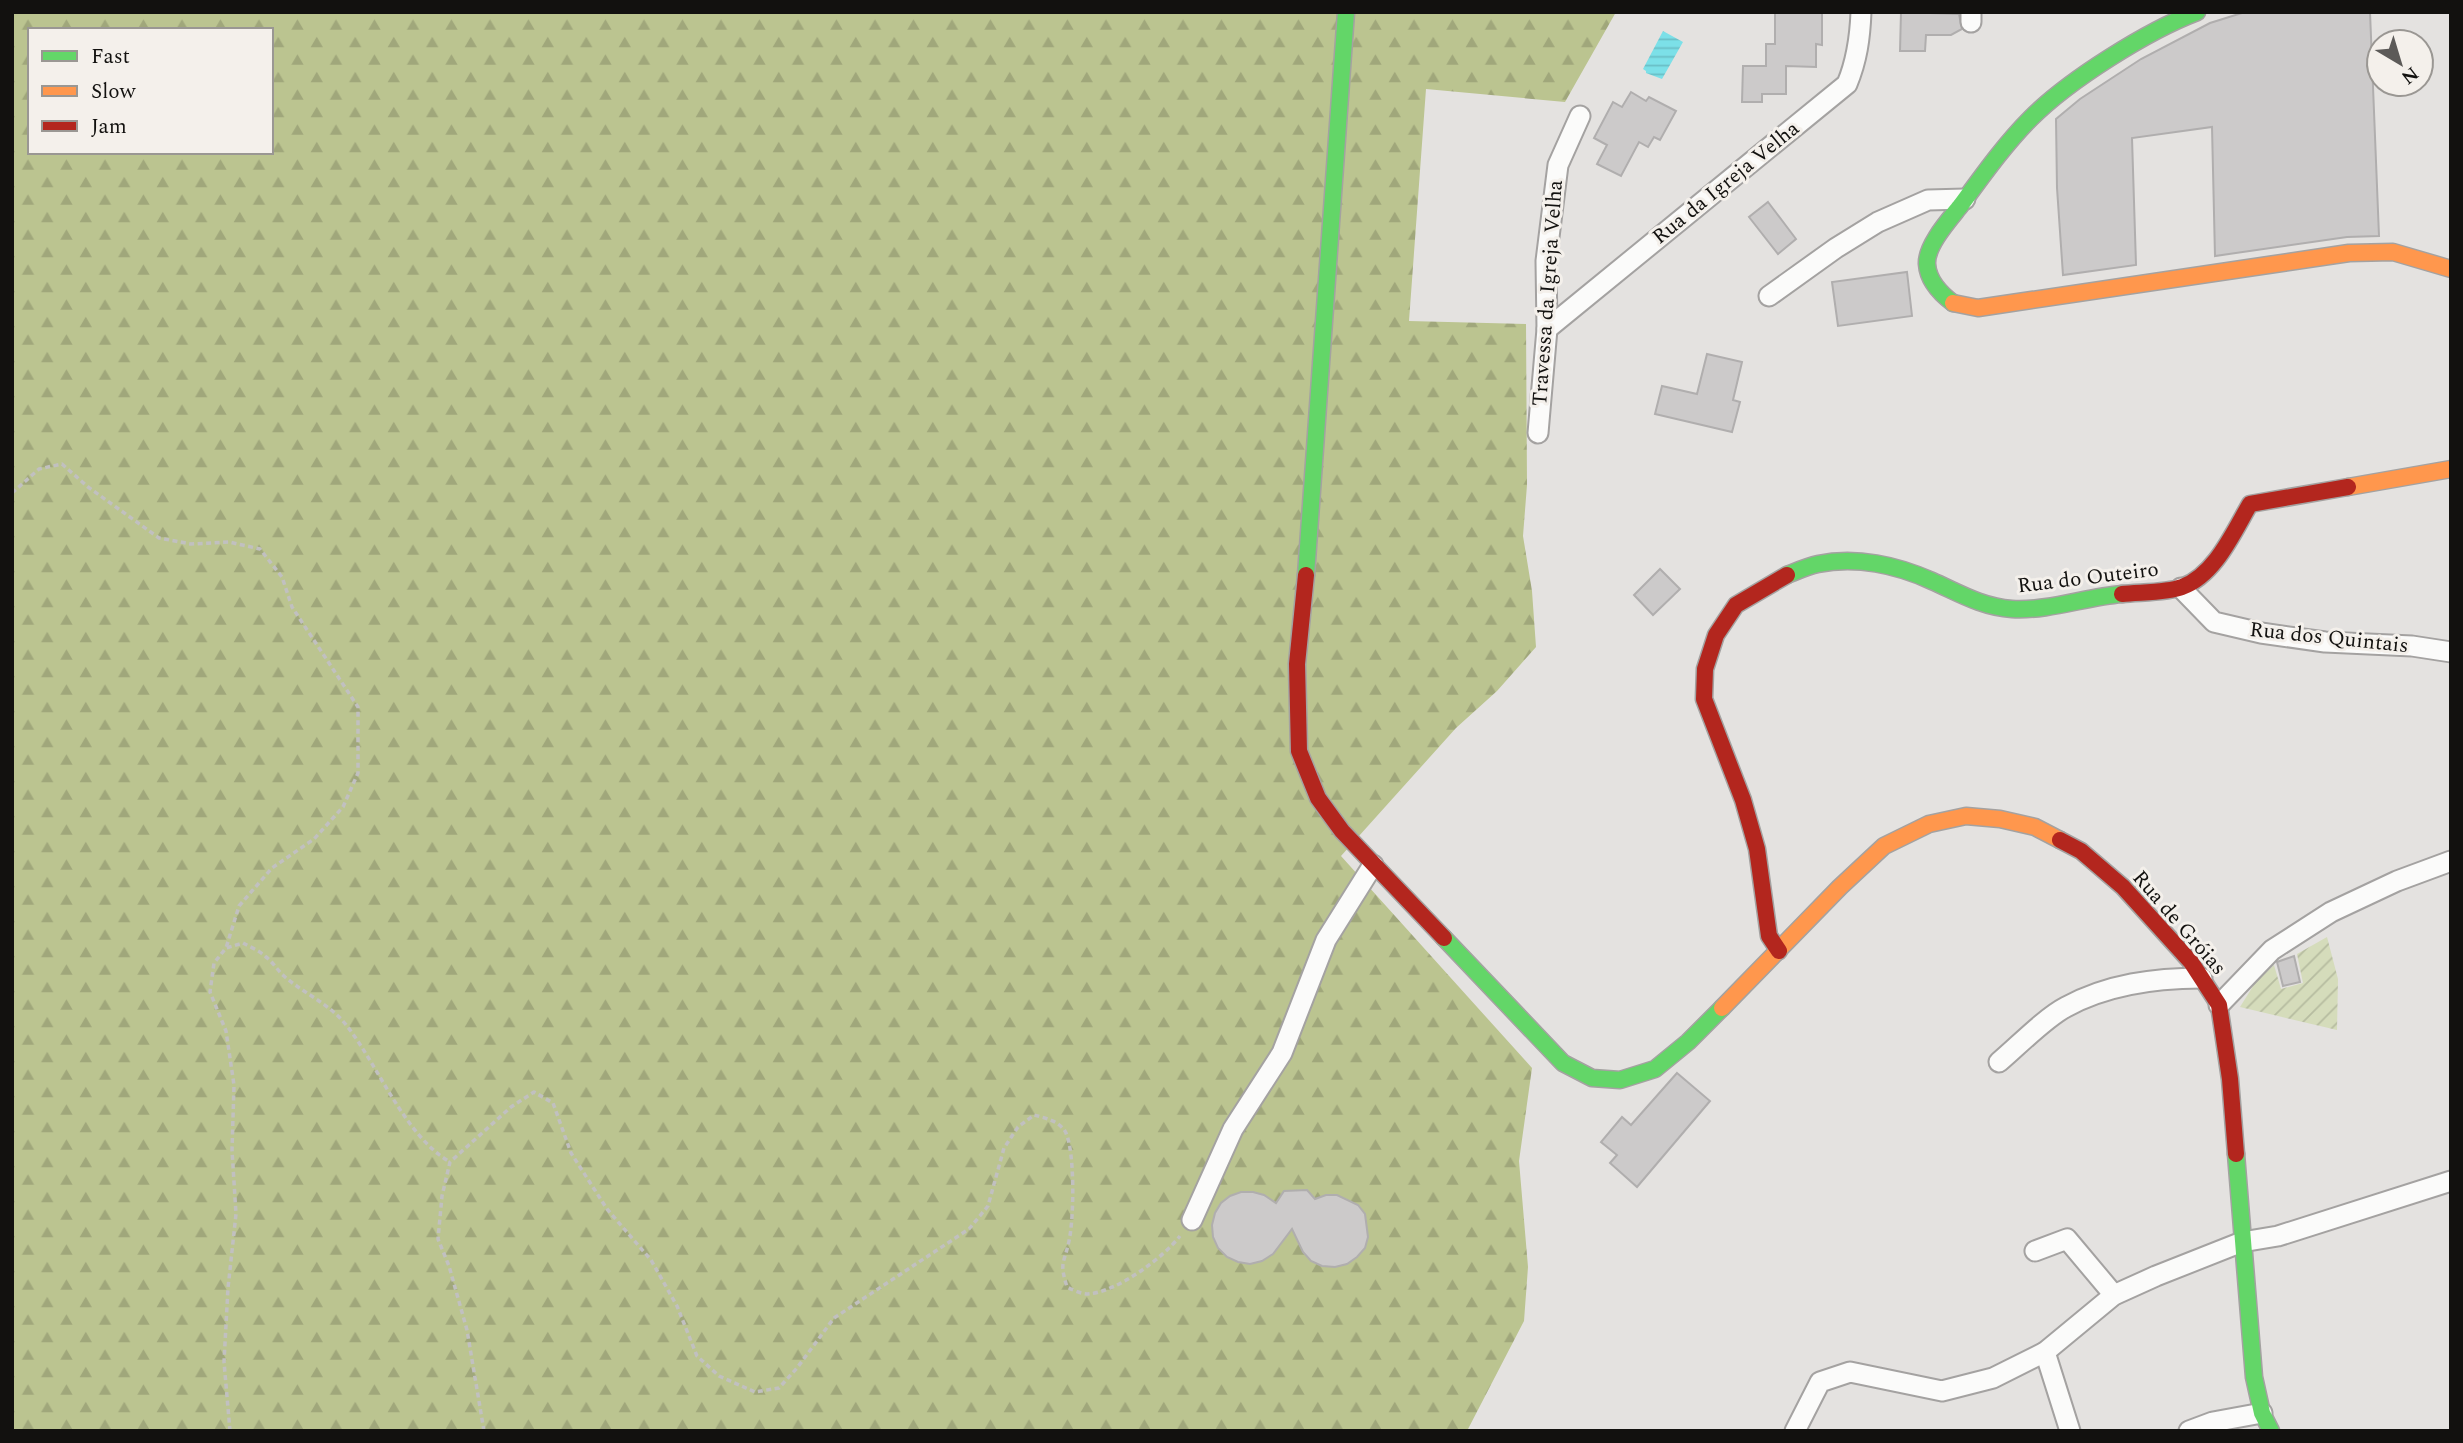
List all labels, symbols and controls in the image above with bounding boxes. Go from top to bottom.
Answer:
legend [28,28,273,154]
north arrow [2365,28,2435,98]
text: Fast [91,41,130,73]
text: N [2395,59,2425,91]
text: Slow [91,76,137,108]
text: Jam [91,111,127,143]
street label: Rua da Igreja Velha [1645,113,1807,253]
street label: Travessa da Igreja Velha [1524,178,1572,407]
street label: Rua do Outeiro [2016,553,2160,603]
street label: Rua dos Quintais [2248,614,2410,662]
street label: Rua de Gróias [2124,863,2234,983]

